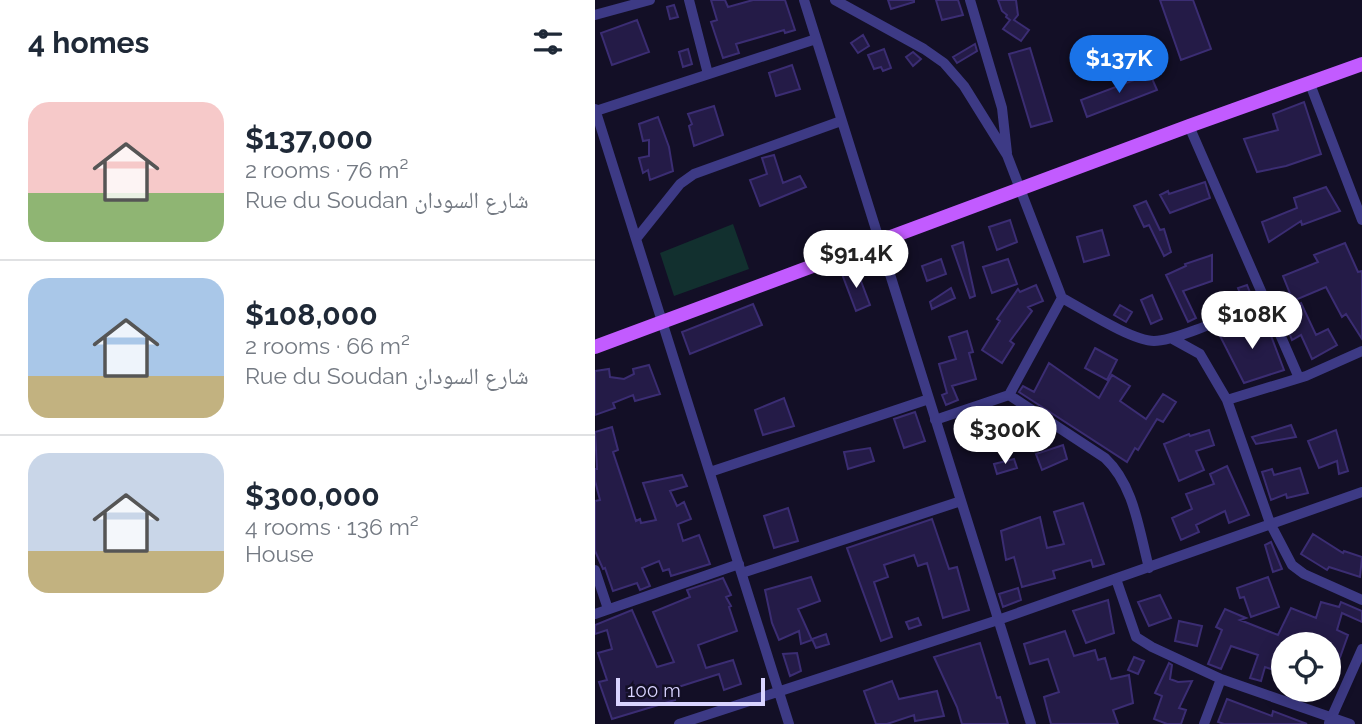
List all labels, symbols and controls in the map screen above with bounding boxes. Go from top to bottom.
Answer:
icon: filters [529,23,567,61]
text: 4 homes [28,25,149,60]
pin: $137K [1070,36,1168,95]
text: $137K [1085,44,1153,71]
text: $137,000 [245,121,373,156]
icon: home [84,130,168,214]
text: 2 rooms · 76 m² [245,156,408,183]
text: Rue du Soudan شارع السودان [245,186,529,213]
pin: $91.4K [799,230,913,290]
text: $91.4K [819,239,893,266]
pin: $108K [1203,292,1301,351]
text: $108,000 [245,297,378,332]
text: $108K [1217,300,1287,327]
icon: home [84,306,168,390]
text: 2 rooms · 66 m² [245,332,410,359]
text: Rue du Soudan شارع السودان [245,362,529,389]
pin: $300K [956,406,1054,466]
text: $300K [970,415,1040,442]
text: $300,000 [245,478,380,513]
icon: home [84,481,168,565]
text: 4 rooms · 136 m² [245,513,419,540]
text: House [245,540,314,567]
map controls [1271,632,1341,702]
button: locate [1271,632,1341,702]
scale bar [616,675,765,707]
text: 100 m [627,679,681,701]

